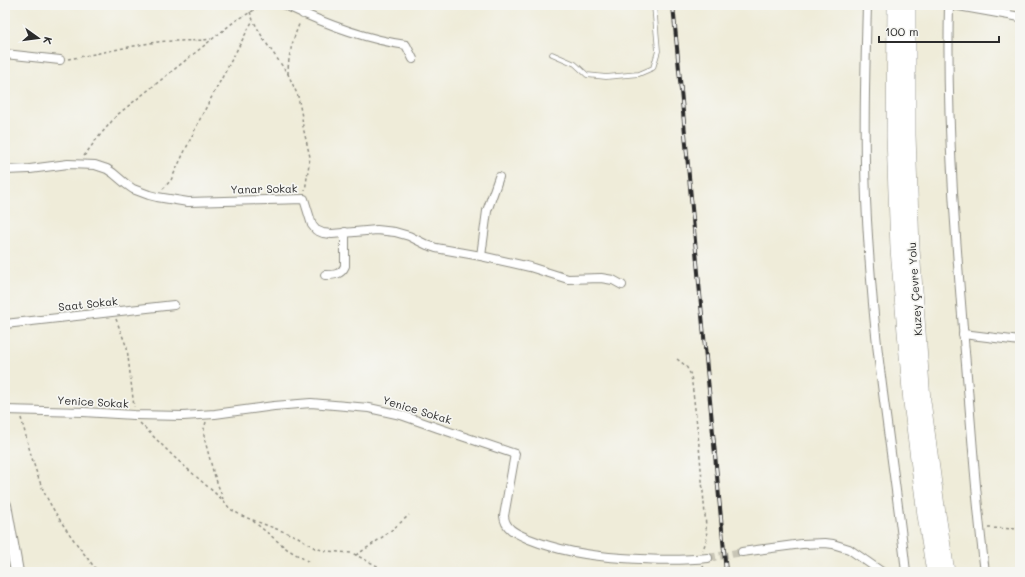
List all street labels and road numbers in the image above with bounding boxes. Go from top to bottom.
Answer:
street label: Yanar Sokak [230,180,298,197]
street label: Kuzey Çevre Yolu [904,242,925,336]
street label: Saat Sokak [58,293,118,314]
street label: Yenice Sokak [57,392,129,411]
street label: Yenice Sokak [381,392,454,427]

